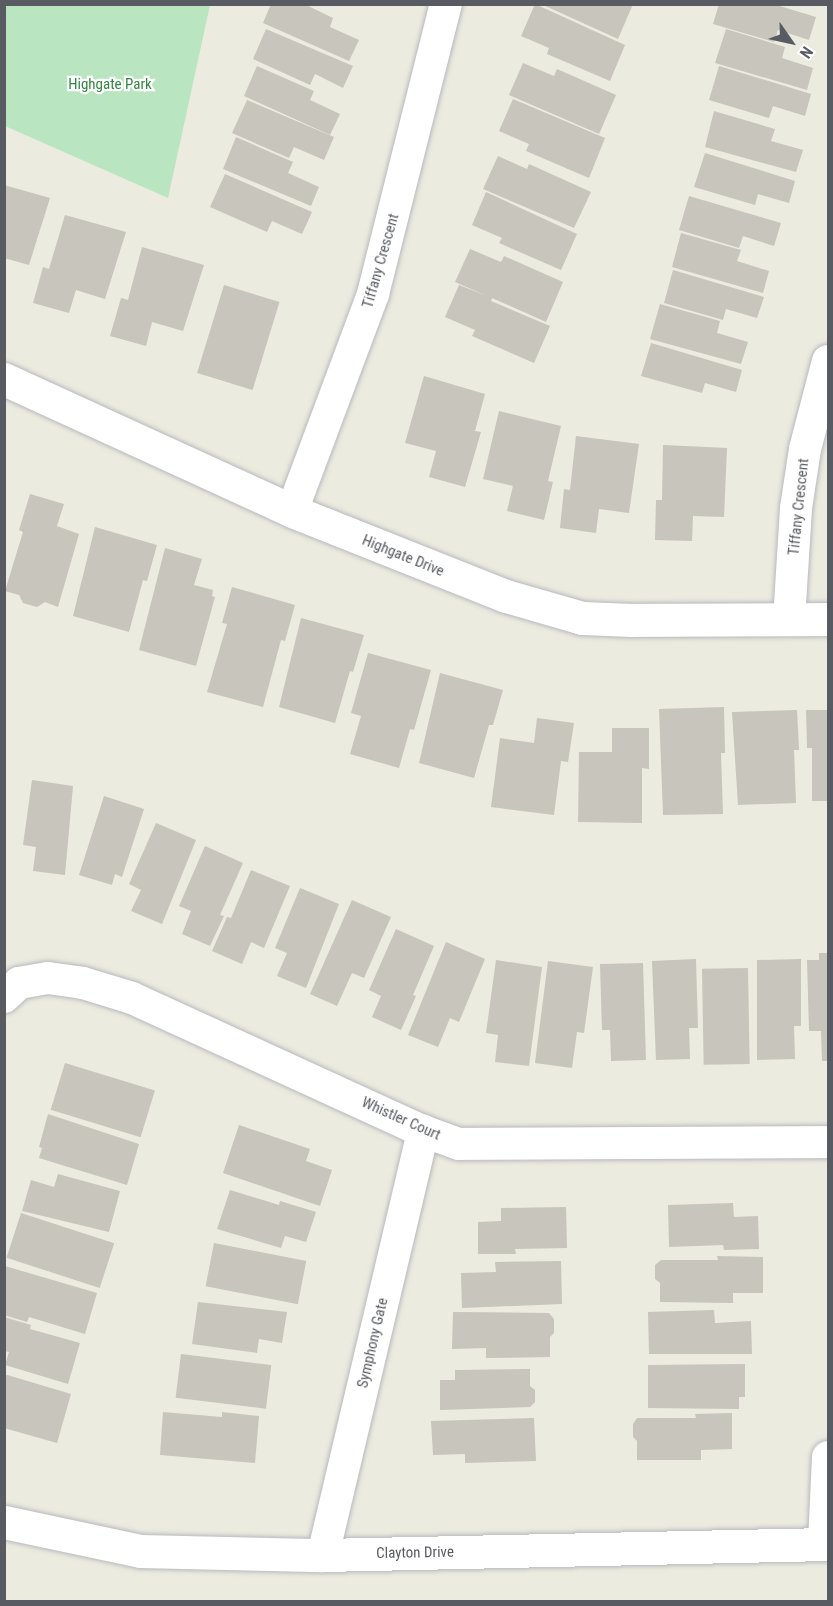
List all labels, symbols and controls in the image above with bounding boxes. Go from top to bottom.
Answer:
north arrow [761,12,821,72]
text: N [796,43,817,62]
park label: Highgate Park [68,76,152,94]
street label: Tiffany Crescent [359,212,403,310]
street label: Tiffany Crescent [785,458,813,556]
street label: Highgate Drive [359,531,447,581]
street label: Whistler Court [359,1094,443,1144]
street label: Symphony Gate [354,1296,392,1390]
street label: Clayton Drive [376,1543,454,1563]

